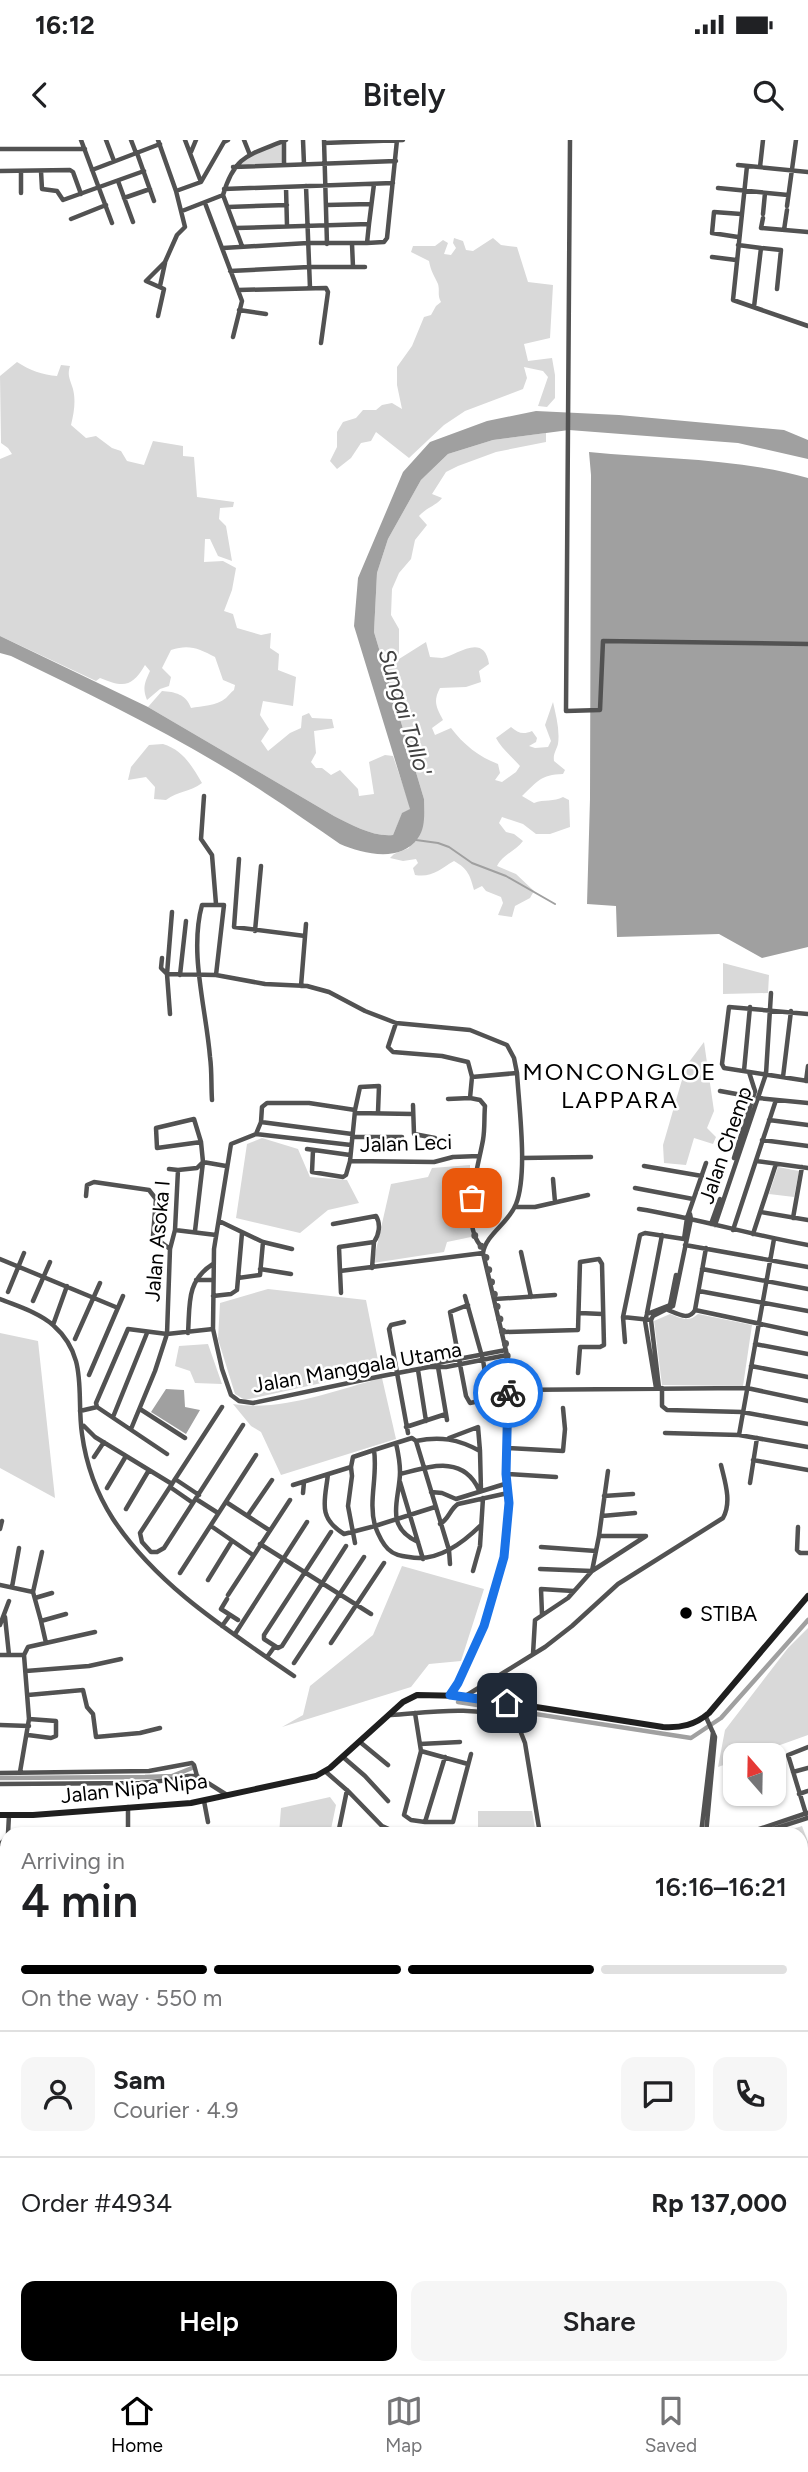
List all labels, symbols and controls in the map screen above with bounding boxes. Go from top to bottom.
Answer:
text: 16:12 [35,9,95,41]
icon: back [21,76,59,114]
text: Bitely [363,76,445,114]
icon: search [749,76,787,114]
water label: Sungai Tallo' [372,645,438,780]
district label: MONCONGLOE LAPPARA [522,1057,718,1114]
street label: Jalan Chemp [693,1083,757,1207]
street label: Jalan Leci [359,1129,453,1157]
pin [442,1168,502,1228]
street label: Jalan Asoka I [139,1179,175,1303]
icon: bag [453,1179,491,1217]
street label: Jalan Manggala Utama [251,1336,463,1398]
courier [473,1358,543,1428]
icon: bike [489,1374,527,1412]
place label: STIBA [700,1601,757,1626]
marker: STIBA [678,1605,694,1621]
pin [477,1673,537,1733]
icon: home [488,1684,526,1722]
north arrow [723,1743,786,1806]
map controls [723,1743,786,1806]
street label: Jalan Nipa Nipa [59,1768,209,1808]
text: Arriving in [21,1847,125,1875]
text: 16:16–16:21 [655,1871,787,1903]
text: 4 min [21,1873,138,1929]
text: On the way · 550 m [21,1984,222,2012]
button: person [21,2057,95,2131]
button: chat [621,2057,695,2131]
button: phone [713,2057,787,2131]
text: Sam [113,2064,165,2096]
text: Courier · 4.9 [113,2096,239,2124]
text: Order #4934 [21,2187,172,2219]
text: Rp 137,000 [651,2187,787,2219]
button: Help [21,2281,397,2361]
button: Share [411,2281,787,2361]
tab: Home [111,2392,163,2457]
tab: Map [385,2392,423,2457]
tab: Saved [645,2392,697,2457]

